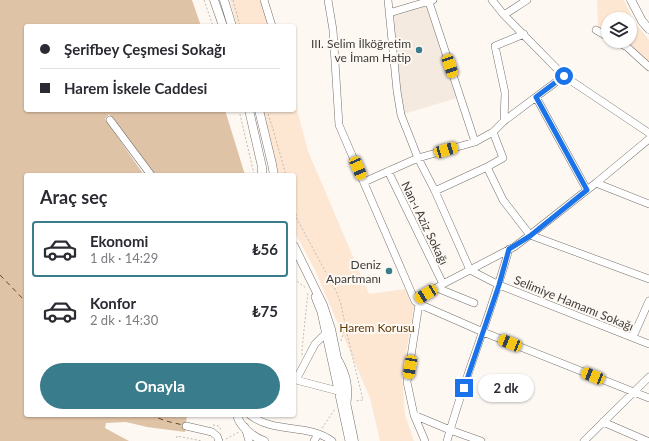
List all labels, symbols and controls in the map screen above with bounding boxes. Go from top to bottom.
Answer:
map controls [601,12,637,48]
button: layers [601,12,637,48]
place label: III. Selim İlköğretim ve İmam Hatip [311,36,411,65]
text: Şerifbey Çeşmesi Sokağı [64,40,226,58]
marker: III. Selim İlköğretim ve İmam Hatip [414,45,424,55]
car [441,53,459,79]
route start [555,67,573,85]
text: Harem İskele Caddesi [64,79,207,97]
car [433,141,459,159]
car [348,155,368,181]
street label: Nan-ı Aziz Sokağı [398,179,452,267]
text: Araç seç [40,186,108,208]
icon: car [42,231,78,267]
text: Ekonomi [90,232,148,250]
text: ₺56 [252,240,278,258]
text: 1 dk · 14:29 [90,250,158,266]
place label: Deniz Apartmanı [326,257,382,286]
marker: Deniz Apartmanı [384,266,394,276]
street label: Selimiye Hamamı Sokağı [512,272,636,334]
car [413,283,439,305]
icon: car [42,293,78,329]
text: Konfor [90,294,136,312]
text: ₺75 [252,302,278,320]
text: 2 dk · 14:30 [90,312,158,328]
park label: Harem Korusu [339,320,415,335]
car [497,333,523,353]
car [402,354,418,380]
button: Onayla [40,363,280,409]
car [580,366,606,386]
callout: 2 dk [478,374,534,402]
route end [455,379,473,397]
text: 2 dk [493,380,519,396]

